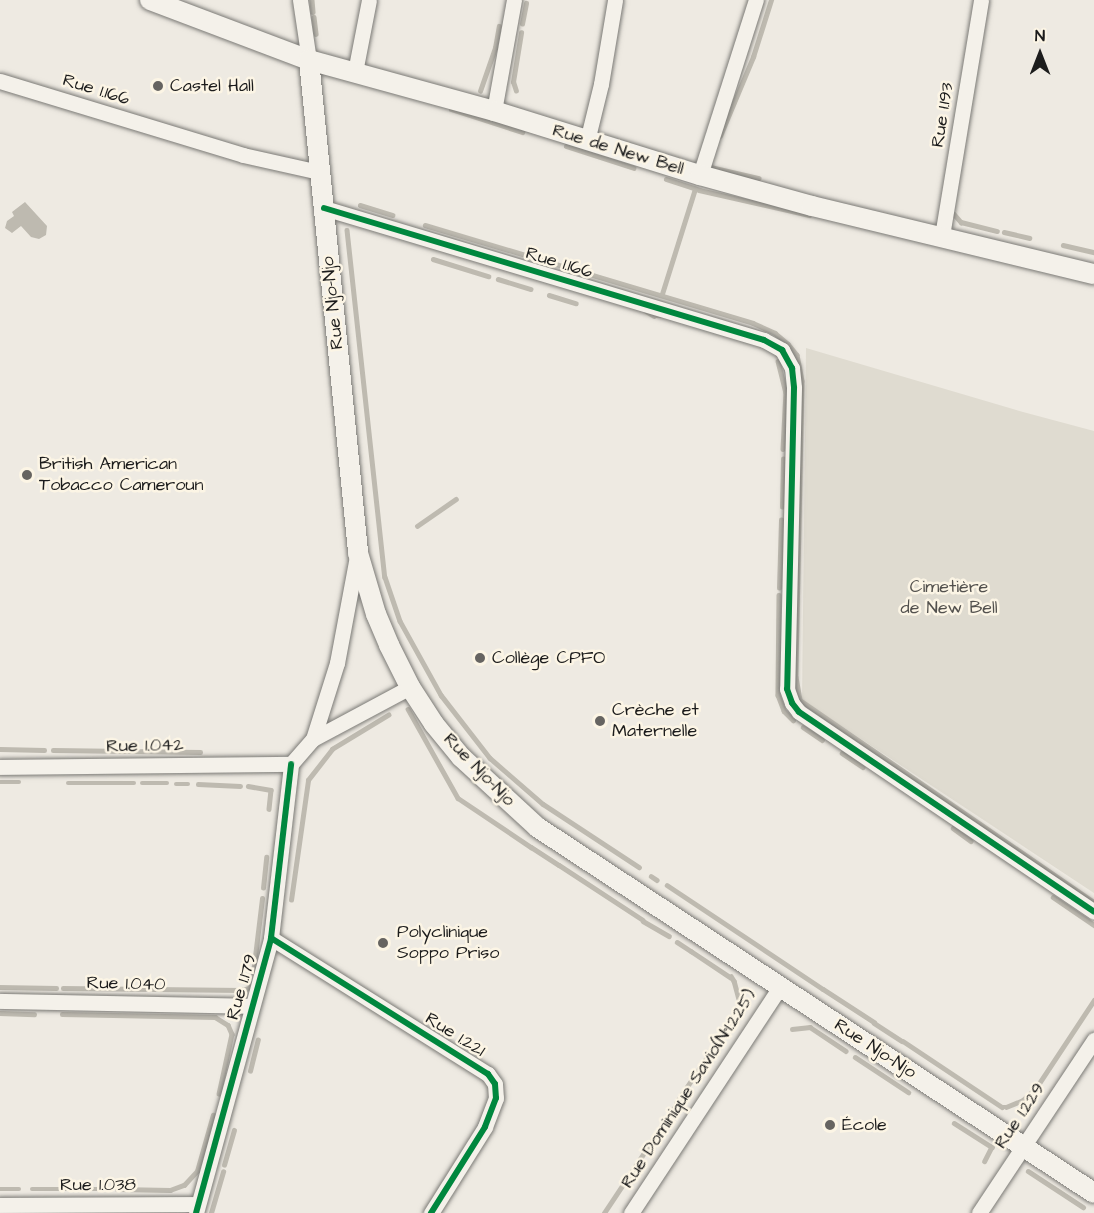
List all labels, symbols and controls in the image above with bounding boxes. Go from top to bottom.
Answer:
north arrow [1010,24,1070,84]
text: N [1035,25,1045,47]
street label: Rue 1.166 [60,70,132,110]
place label: Castel Hall [170,75,254,97]
marker: Castel Hall [151,79,165,93]
street label: Rue 1.193 [927,81,959,149]
street label: Rue de New Bell [550,120,686,180]
street label: Rue 1.166 [523,243,595,283]
street label: Rue Njo-Njo [317,255,349,351]
place label: British American Tobacco Cameroun [39,454,204,496]
marker: British American Tobacco Cameroun [20,468,34,482]
park label: Cimetière de New Bell [900,577,998,620]
place label: Collège CPFO [492,647,605,669]
marker: Collège CPFO [473,651,487,665]
place label: Crèche et Maternelle [612,700,699,742]
marker: Crèche et Maternelle [593,714,607,728]
street label: Rue Njo-Njo [439,729,519,811]
street label: Rue 1.042 [106,735,184,757]
place label: Polyclinique Soppo Priso [397,922,499,964]
marker: Polyclinique Soppo Priso [374,934,392,952]
street label: Rue 1.179 [222,952,262,1022]
street label: Rue 1.040 [86,973,166,995]
street label: Rue Dominique Savio(N°1.225) [617,986,761,1192]
street label: Rue 1.221 [421,1008,489,1062]
street label: Rue Njo-Njo [830,1014,920,1084]
street label: Rue 1.229 [990,1079,1050,1153]
place label: École [842,1114,887,1136]
marker: École [823,1118,837,1132]
street label: Rue 1.038 [60,1174,136,1196]

